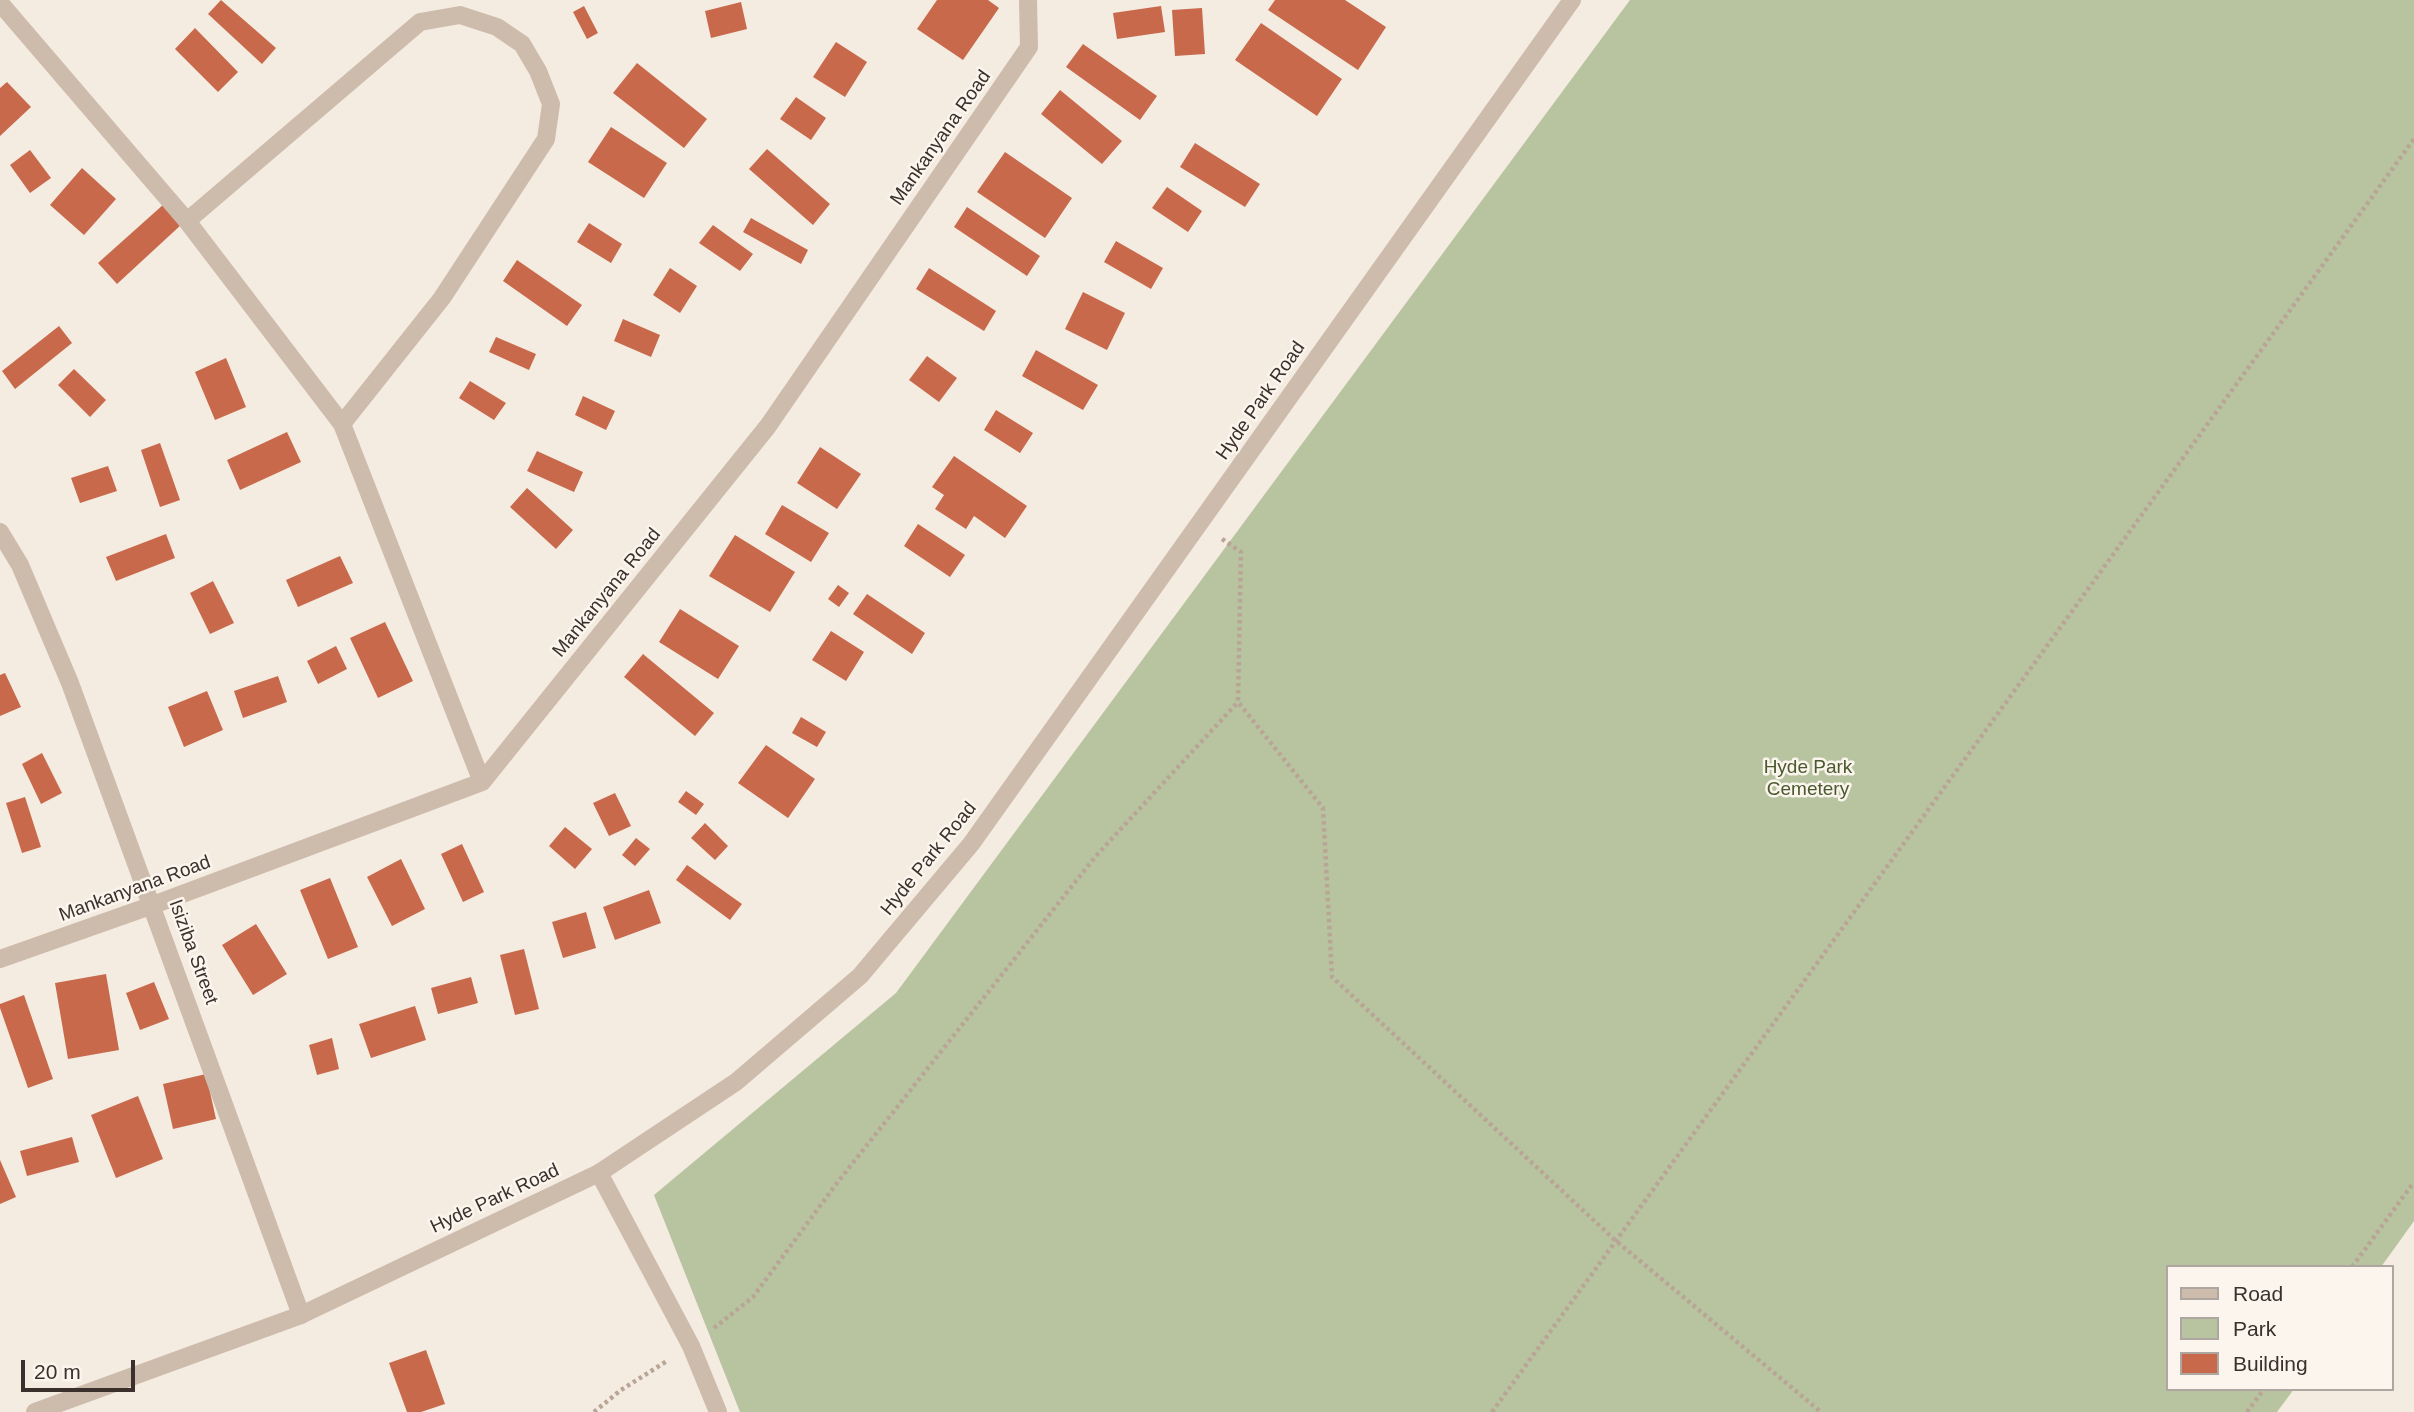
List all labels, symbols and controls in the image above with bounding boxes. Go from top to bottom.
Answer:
street label: Mankanyana Road [886,66,996,210]
street label: Hyde Park Road [1212,337,1310,465]
street label: Mankanyana Road [548,524,666,662]
park label: Hyde Park Cemetery [1764,757,1852,801]
street label: Hyde Park Road [876,798,982,920]
street label: Mankanyana Road [56,851,214,927]
street label: Isiziba Street [164,897,222,1007]
street label: Hyde Park Road [427,1159,563,1239]
legend [2166,1265,2393,1391]
text: Road [2233,1282,2283,1305]
text: Park [2233,1317,2276,1340]
scale bar [24,1346,138,1390]
text: Building [2233,1352,2308,1375]
text: 20 m [34,1360,81,1383]

